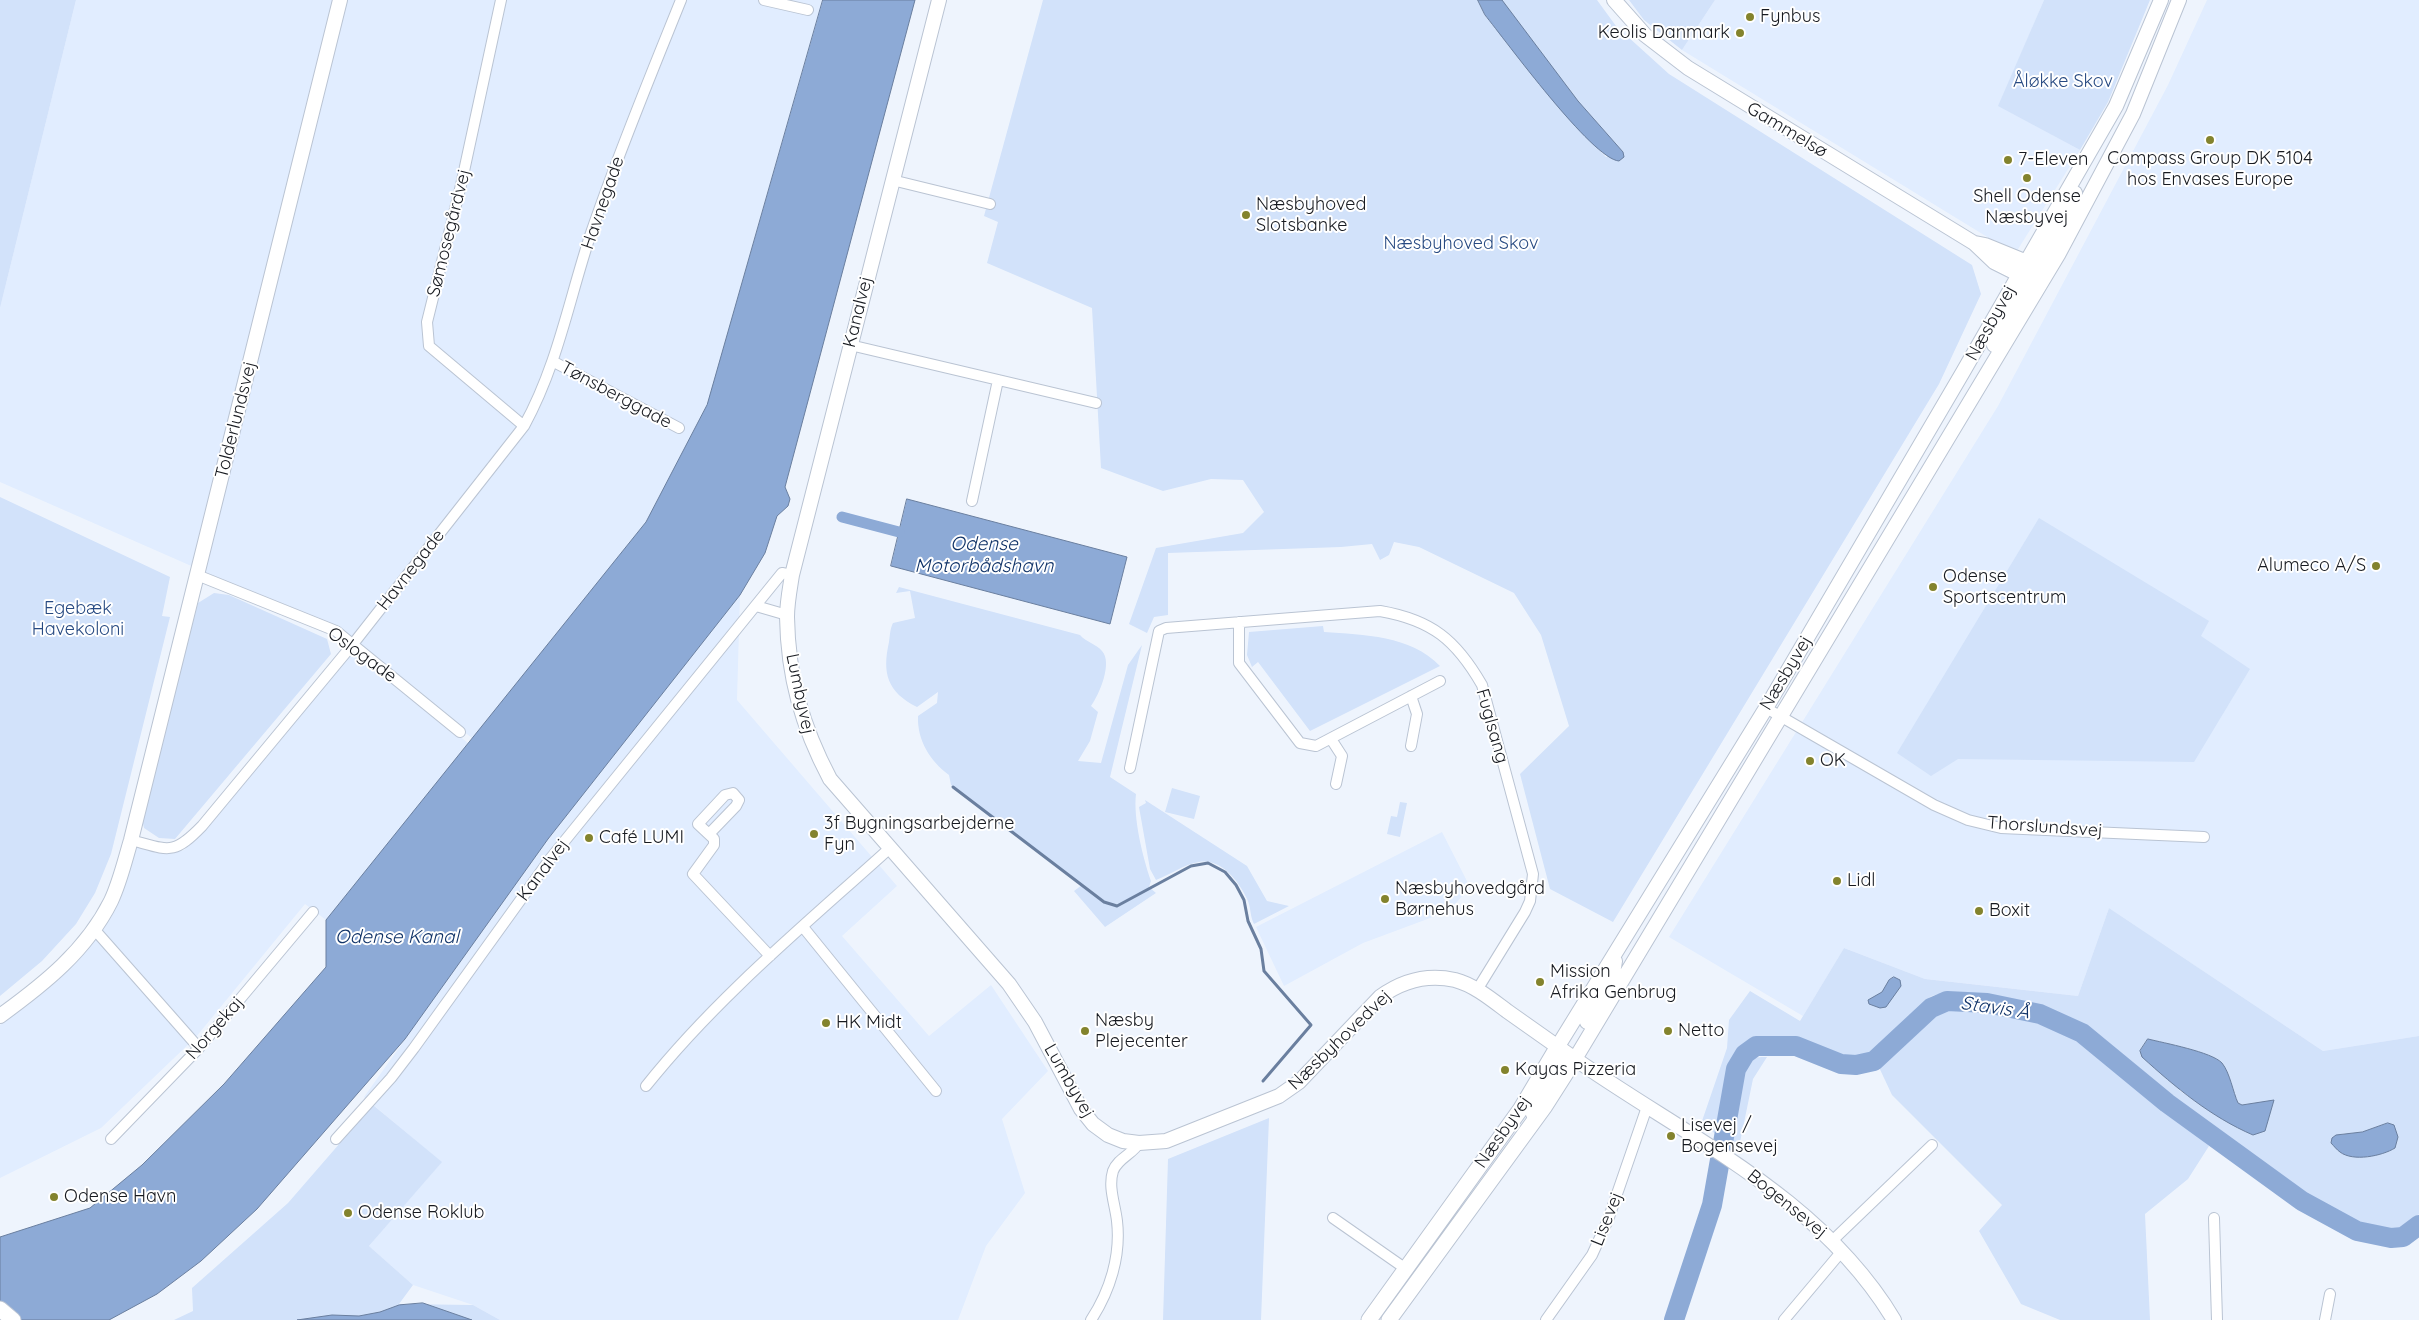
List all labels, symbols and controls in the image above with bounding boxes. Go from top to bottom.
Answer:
place label: Fynbus [1760,6,1820,28]
marker: Fynbus [1744,11,1756,23]
place label: Keolis Danmark [1598,22,1730,44]
marker: Keolis Danmark [1734,27,1746,39]
park label: Åløkke Skov [2013,71,2113,93]
street label: Gammelsø [1743,98,1831,162]
marker: Compass Group DK 5104 hos Envases Europe [2204,134,2216,146]
place label: Compass Group DK 5104 hos Envases Europe [2107,148,2313,190]
place label: 7-Eleven [2018,149,2089,171]
street label: Havnegade [577,154,629,252]
marker: 7-Eleven [2002,154,2014,166]
street label: Sømosegårdvej [423,167,475,299]
marker: Shell Odense Næsbyvej [2021,172,2033,184]
place label: Shell Odense Næsbyvej [1973,186,2081,228]
place label: Næsbyhoved Slotsbanke [1256,194,1366,236]
marker: Næsbyhoved Slotsbanke [1240,209,1252,221]
park label: Næsbyhoved Skov [1383,233,1539,255]
street label: Kanalvej [839,274,877,350]
street label: Næsbyvej [1961,281,2021,365]
street label: Tønsberggade [557,357,675,433]
street label: Tolderlundsvej [211,359,261,481]
street label: Havnegade [373,525,449,615]
water label: Odense Motorbådshavn [915,533,1053,577]
place label: Alumeco A/S [2257,555,2366,577]
marker: Alumeco A/S [2370,560,2382,572]
place label: Odense Sportscentrum [1943,566,2066,608]
marker: Odense Sportscentrum [1927,581,1939,593]
park label: Egebæk Havekoloni [32,598,124,640]
street label: Oslogade [323,623,401,687]
street label: Næsbyvej [1755,632,1817,714]
street label: Lumbyvej [781,652,819,736]
street label: Fuglsang [1471,686,1513,766]
place label: OK [1820,750,1846,772]
marker: OK [1804,755,1816,767]
street label: Thorslundsvej [1986,812,2104,842]
place label: 3f Bygningsarbejderne Fyn [824,813,1014,856]
place label: Café LUMI [599,827,684,849]
marker: 3f Bygningsarbejderne Fyn [808,828,820,840]
marker: Café LUMI [583,832,595,844]
street label: Kanalvej [513,835,573,905]
place label: Lidl [1847,870,1875,892]
marker: Lidl [1831,875,1843,887]
place label: Næsbyhovedgård Børnehus [1395,878,1545,921]
marker: Næsbyhovedgård Børnehus [1379,893,1391,905]
place label: Boxit [1989,900,2030,922]
marker: Boxit [1973,905,1985,917]
water label: Odense Kanal [335,926,459,948]
place label: Mission Afrika Genbrug [1550,961,1677,1004]
marker: Mission Afrika Genbrug [1534,976,1546,988]
street label: Næsbyhovedvej [1284,985,1396,1095]
street label: Norgekaj [182,992,248,1064]
water label: Stavis Å [1959,992,2031,1024]
place label: Næsby Plejecenter [1095,1010,1188,1052]
place label: HK Midt [836,1012,902,1034]
marker: HK Midt [820,1017,832,1029]
place label: Netto [1678,1020,1724,1042]
marker: Næsby Plejecenter [1079,1025,1091,1037]
marker: Netto [1662,1025,1674,1037]
street label: Lumbyvej [1039,1040,1099,1122]
place label: Kayas Pizzeria [1515,1059,1636,1081]
marker: Kayas Pizzeria [1499,1064,1511,1076]
street label: Næsbyvej [1470,1092,1536,1172]
place label: Lisevej / Bogensevej [1681,1115,1778,1158]
marker: Lisevej / Bogensevej [1665,1130,1677,1142]
street label: Bogensevej [1743,1165,1831,1243]
place label: Odense Havn [64,1186,177,1208]
street label: Lisevej [1586,1189,1628,1249]
marker: Odense Havn [48,1191,60,1203]
place label: Odense Roklub [358,1202,485,1224]
marker: Odense Roklub [342,1207,354,1219]

